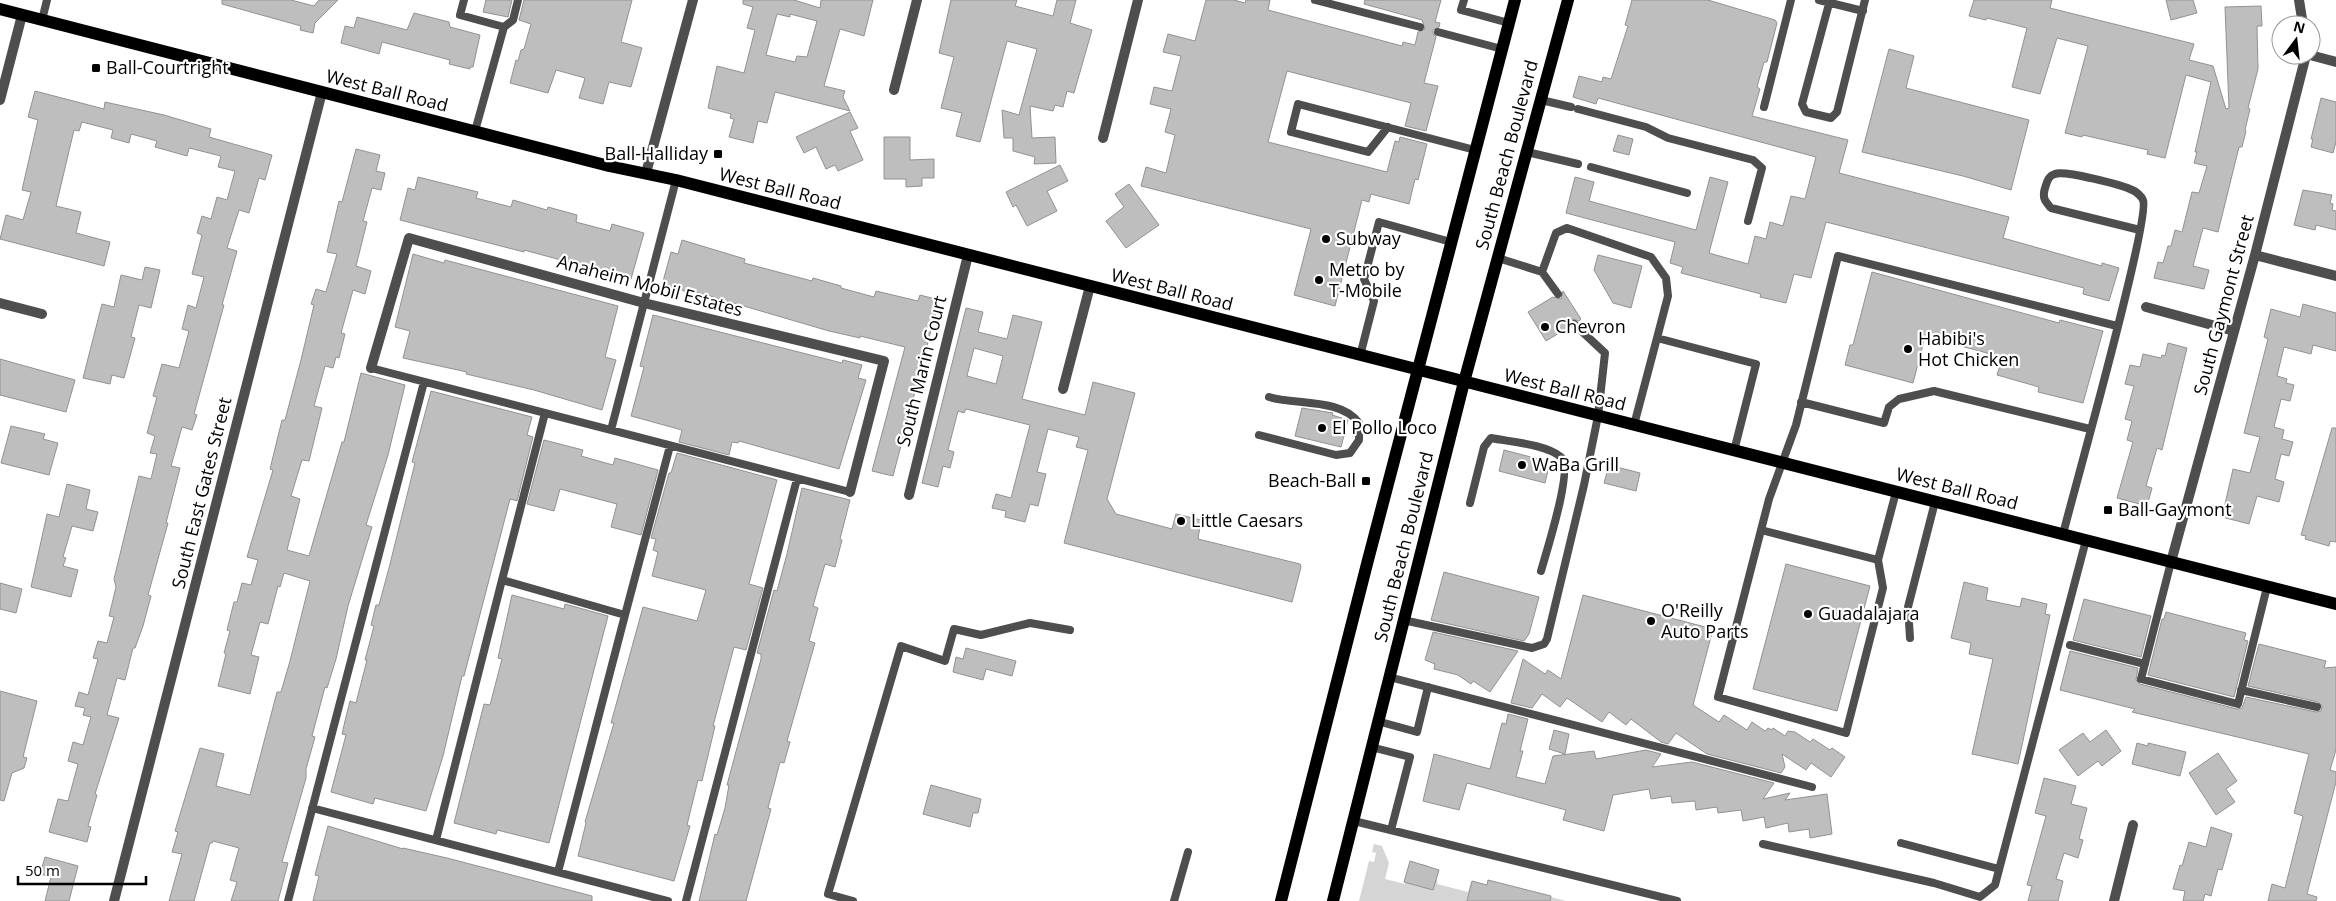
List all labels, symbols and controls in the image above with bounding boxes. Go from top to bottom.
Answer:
north arrow [2271,15,2321,65]
text: N [2292,16,2307,38]
place label: Ball-Courtright [106,55,229,79]
street label: South Beach Boulevard [1469,57,1543,252]
marker: Ball-Courtright [90,62,102,74]
street label: West Ball Road [324,63,451,117]
place label: Ball-Halliday [605,141,709,165]
marker: Ball-Halliday [712,148,724,160]
street label: West Ball Road [717,161,844,215]
street label: South Gaymont Street [2187,212,2259,398]
place label: Subway [1336,226,1402,250]
marker: Subway [1320,233,1332,245]
street label: Anaheim Mobil Estates [555,249,746,321]
place label: Metro by T-Mobile [1329,257,1406,302]
street label: West Ball Road [1109,262,1236,316]
marker: Metro by T-Mobile [1313,274,1325,286]
street label: South Marin Court [891,293,951,449]
place label: Chevron [1555,314,1626,338]
marker: Chevron [1539,321,1551,333]
place label: Habibi's Hot Chicken [1918,326,2019,371]
marker: Habibi's Hot Chicken [1902,343,1914,355]
street label: West Ball Road [1502,362,1629,416]
street label: South East Gates Street [166,394,236,591]
place label: El Pollo Loco [1332,415,1437,439]
marker: El Pollo Loco [1316,422,1328,434]
street label: South Beach Boulevard [1368,449,1438,644]
place label: WaBa Grill [1532,452,1619,476]
marker: WaBa Grill [1516,459,1528,471]
street label: West Ball Road [1894,461,2021,515]
place label: Beach-Ball [1268,468,1356,492]
marker: Beach-Ball [1360,475,1372,487]
place label: Ball-Gaymont [2118,497,2232,521]
marker: Ball-Gaymont [2102,504,2114,516]
place label: Little Caesars [1191,508,1303,532]
marker: Little Caesars [1175,515,1187,527]
place label: O'Reilly Auto Parts [1661,598,1749,643]
place label: Guadalajara [1818,601,1920,625]
marker: Guadalajara [1802,608,1814,620]
marker: O'Reilly Auto Parts [1645,615,1657,627]
scale bar [18,854,145,886]
text: 50 m [25,860,60,880]

